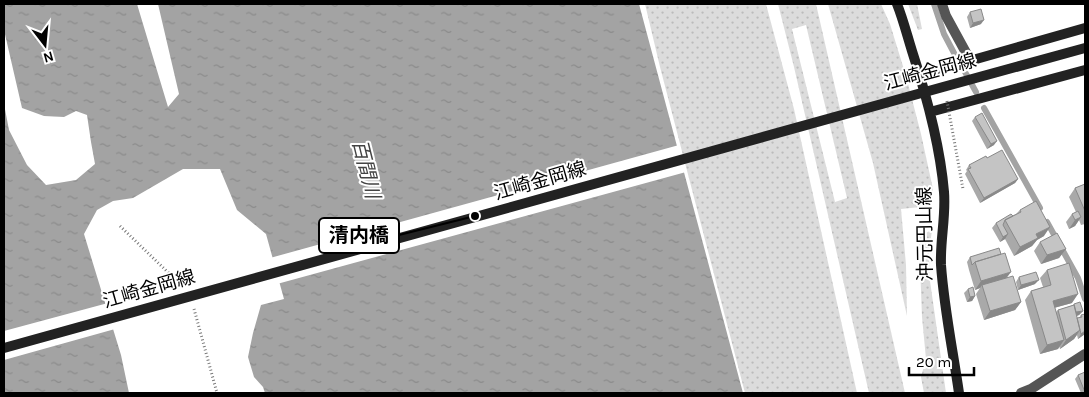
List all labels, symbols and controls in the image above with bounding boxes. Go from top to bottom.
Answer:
north arrow [20,20,70,70]
text: N [41,47,56,67]
street label: 江崎金岡線 [881,49,979,95]
water label: 百間川 [348,137,385,203]
street label: 江崎金岡線 [491,157,589,205]
street label: 沖元円山線 [913,186,937,282]
callout: 清内橋 [319,218,399,253]
text: 清内橋 [329,224,389,247]
street label: 江崎金岡線 [100,265,198,313]
scale bar [909,344,974,376]
text: 20 m [916,353,951,371]

